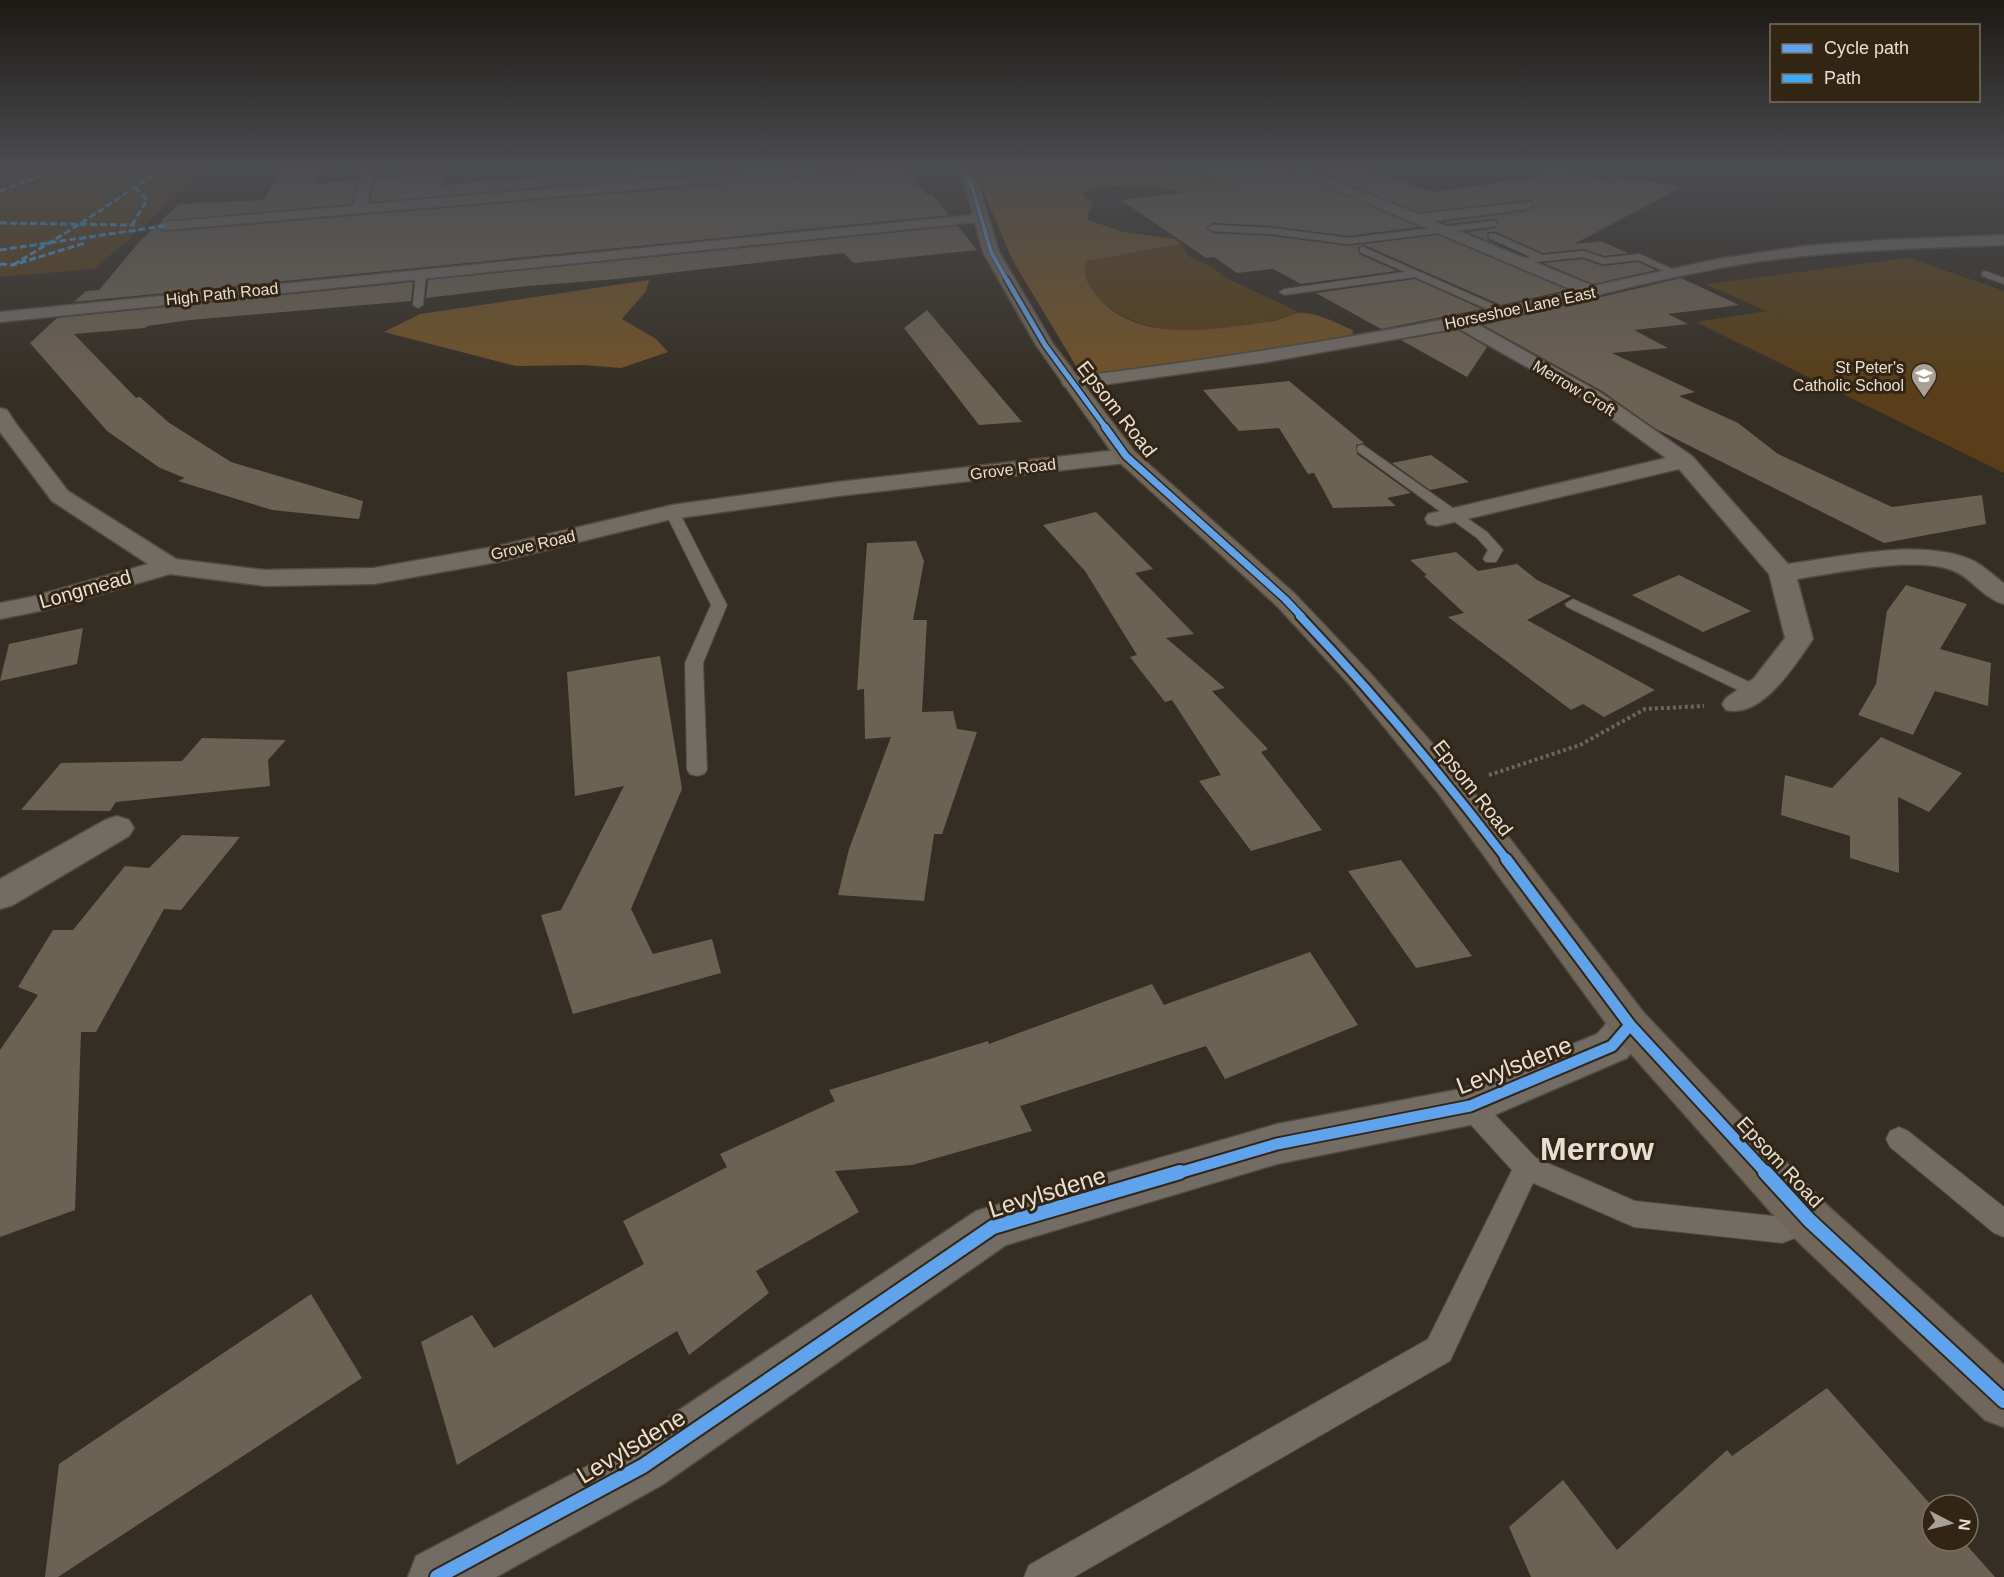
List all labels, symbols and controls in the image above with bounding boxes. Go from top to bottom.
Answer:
legend [1770,24,1980,102]
text: Cycle path [1824,38,1909,58]
text: Path [1824,68,1861,88]
street label: High Path Road [165,280,279,308]
street label: Horseshoe Lane East [1443,284,1598,332]
street label: Epsom Road [1073,357,1161,461]
street label: Merrow Croft [1530,357,1618,419]
place label: St Peter's Catholic School [1793,359,1904,394]
school or university icon: St Peter's Catholic School [1909,361,1939,399]
street label: Grove Road [969,455,1057,483]
street label: Grove Road [489,527,577,563]
street label: Longmead [37,565,133,613]
street label: Epsom Road [1429,736,1517,840]
street label: Levylsdene [1452,1031,1576,1099]
street label: Epsom Road [1733,1112,1827,1212]
district label: Merrow [1540,1131,1654,1167]
street label: Levylsdene [985,1161,1109,1223]
street label: Levylsdene [572,1403,690,1489]
north arrow [1920,1493,1980,1553]
text: N [1955,1518,1974,1532]

